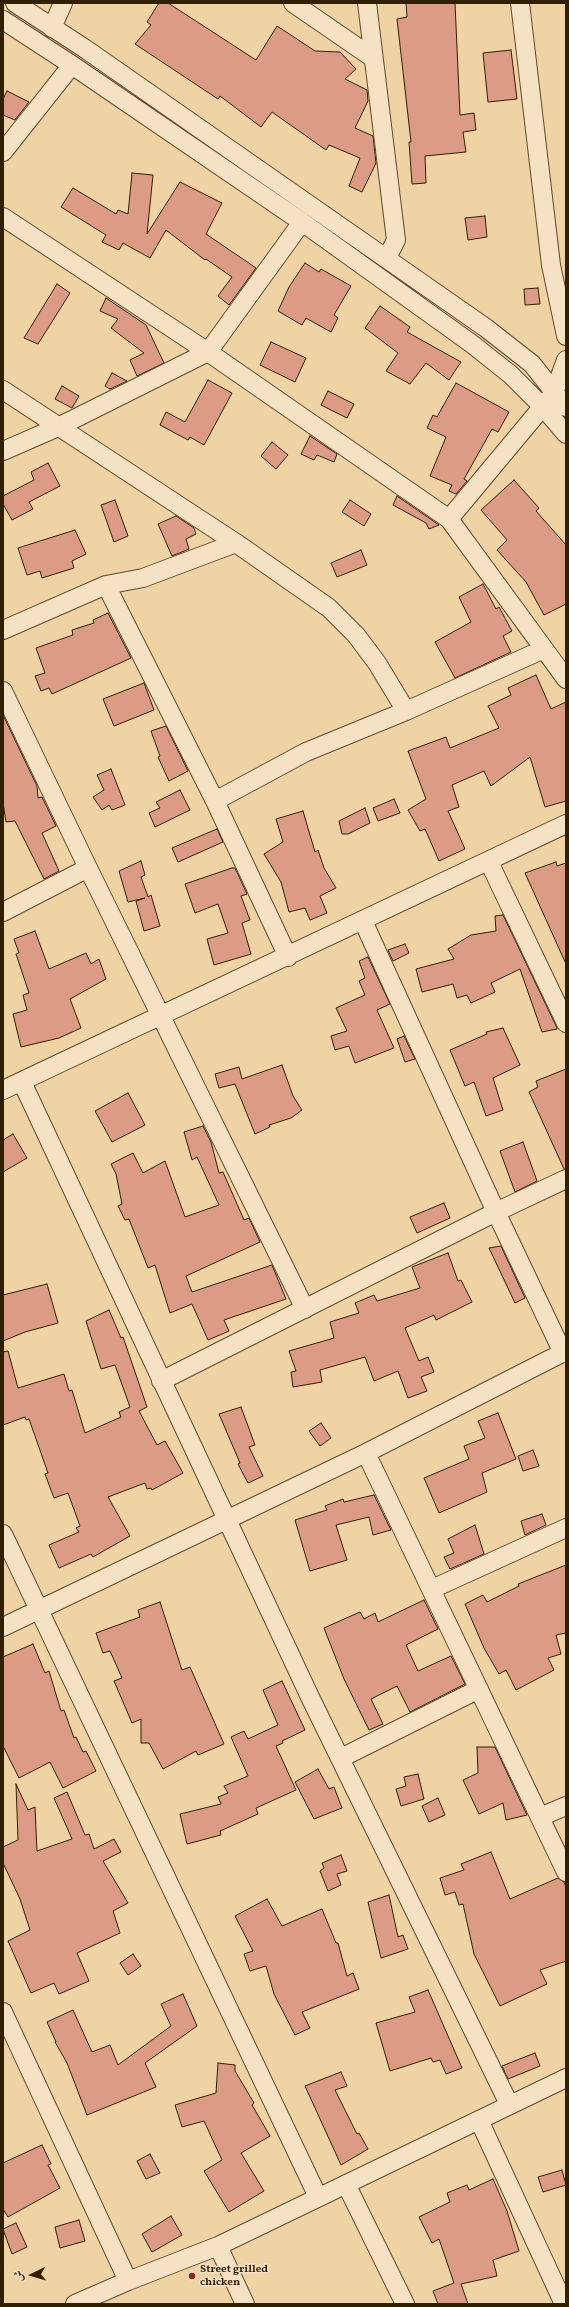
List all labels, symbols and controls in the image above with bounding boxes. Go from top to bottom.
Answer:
north arrow [12,2255,52,2295]
place label: Street grilled chicken [200,2263,268,2289]
text: ش [12,2270,27,2282]
marker: Street grilled chicken [187,2271,197,2281]

